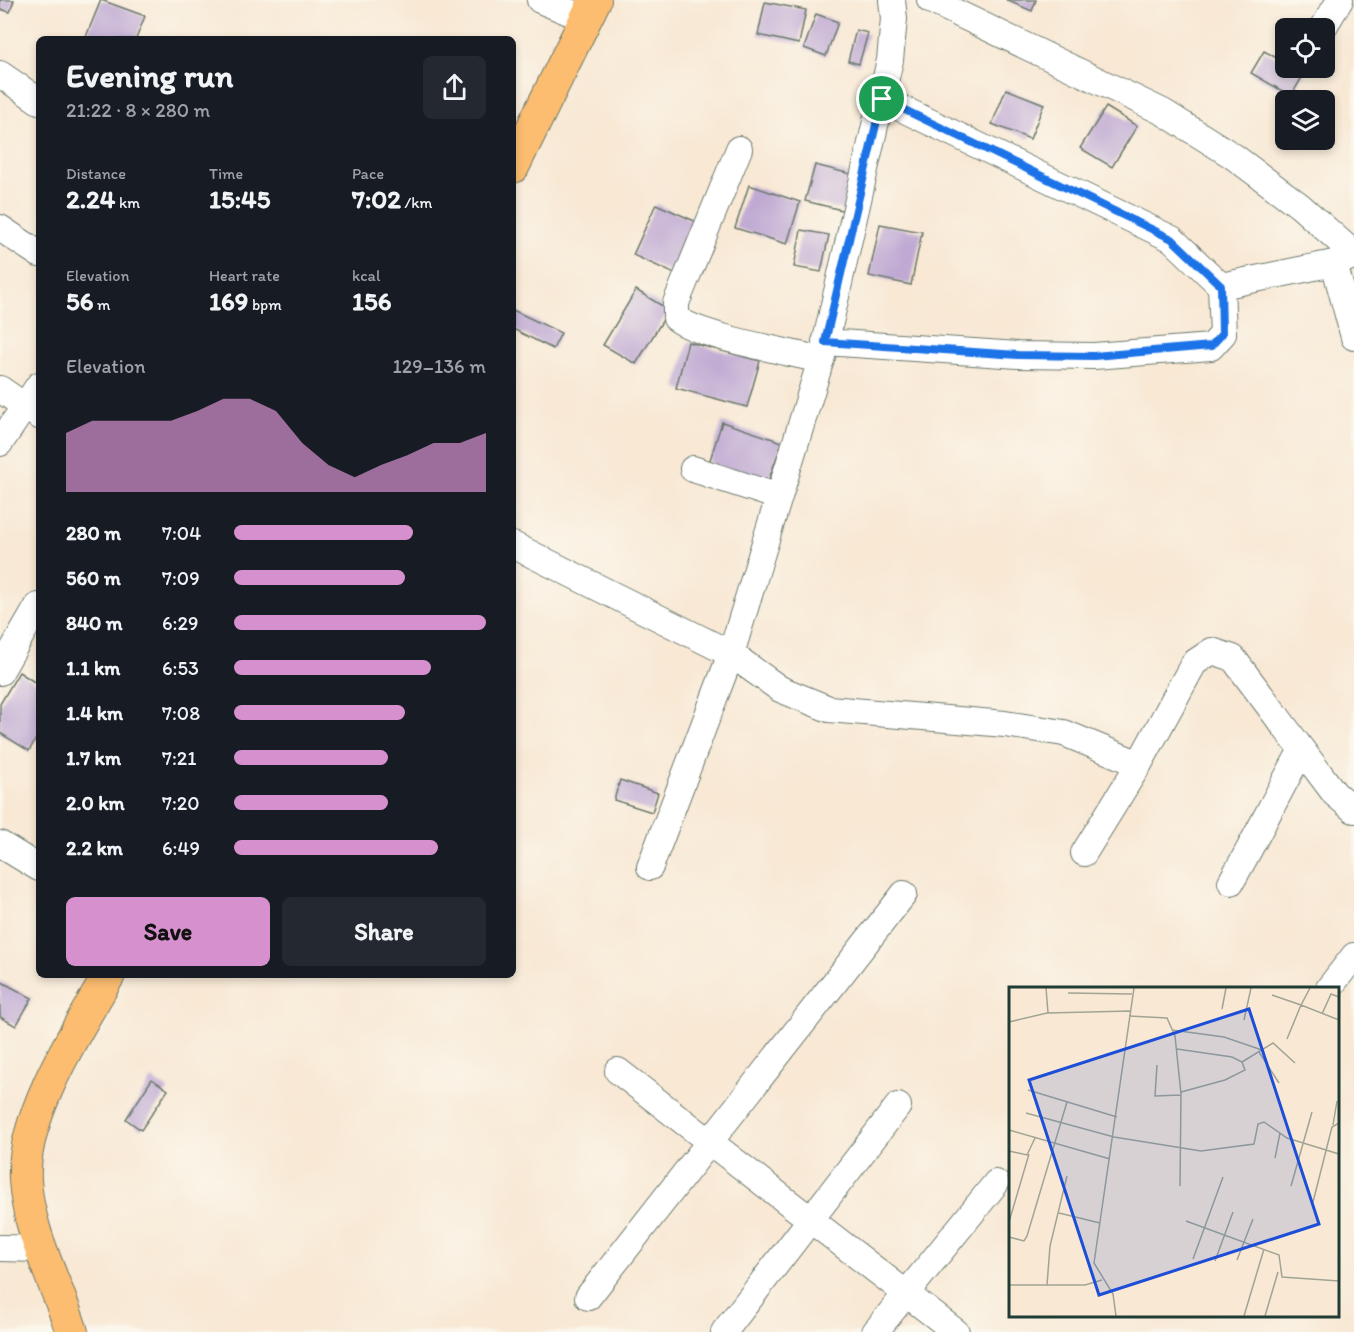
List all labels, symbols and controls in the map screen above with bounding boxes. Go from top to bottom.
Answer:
map controls [1275,18,1335,150]
button: locate [1275,18,1335,78]
text: Evening run [66,56,233,95]
button: share [423,56,486,119]
pin [856,73,907,124]
icon: arrive [865,82,898,115]
button: layers [1275,90,1335,150]
text: 21:22 · 8 × 280 m [66,98,210,122]
text: Distance [66,164,126,183]
text: Time [209,164,243,183]
text: Pace [352,164,384,183]
text: 2.24 [66,183,115,215]
text: 15:45 [209,183,270,215]
text: 7:02 [352,183,401,215]
text: km [115,193,140,212]
text: /km [401,193,432,212]
text: Elevation [66,266,130,285]
text: Heart rate [209,266,280,285]
text: kcal [352,266,380,285]
text: 56 [66,285,93,317]
text: 169 [209,285,248,317]
text: 156 [352,285,391,317]
text: m [93,295,110,314]
text: bpm [248,295,282,314]
text: Elevation [66,354,145,378]
text: 129–136 m [393,354,486,378]
text: 280 m [66,521,121,545]
text: 7:04 [162,521,201,545]
text: 560 m [66,566,121,590]
text: 7:09 [162,566,200,590]
text: 840 m [66,611,123,635]
text: 6:29 [162,611,198,635]
text: 1.1 km [66,656,120,680]
text: 6:53 [162,656,199,680]
text: 1.4 km [66,701,123,725]
text: 7:08 [162,701,200,725]
text: 1.7 km [66,746,121,770]
text: 7:21 [162,746,197,770]
text: 2.0 km [66,791,125,815]
text: 7:20 [162,791,200,815]
text: 2.2 km [66,836,123,860]
text: 6:49 [162,836,200,860]
button: Save [66,897,270,966]
button: Share [282,897,486,966]
inset map [1009,987,1339,1317]

